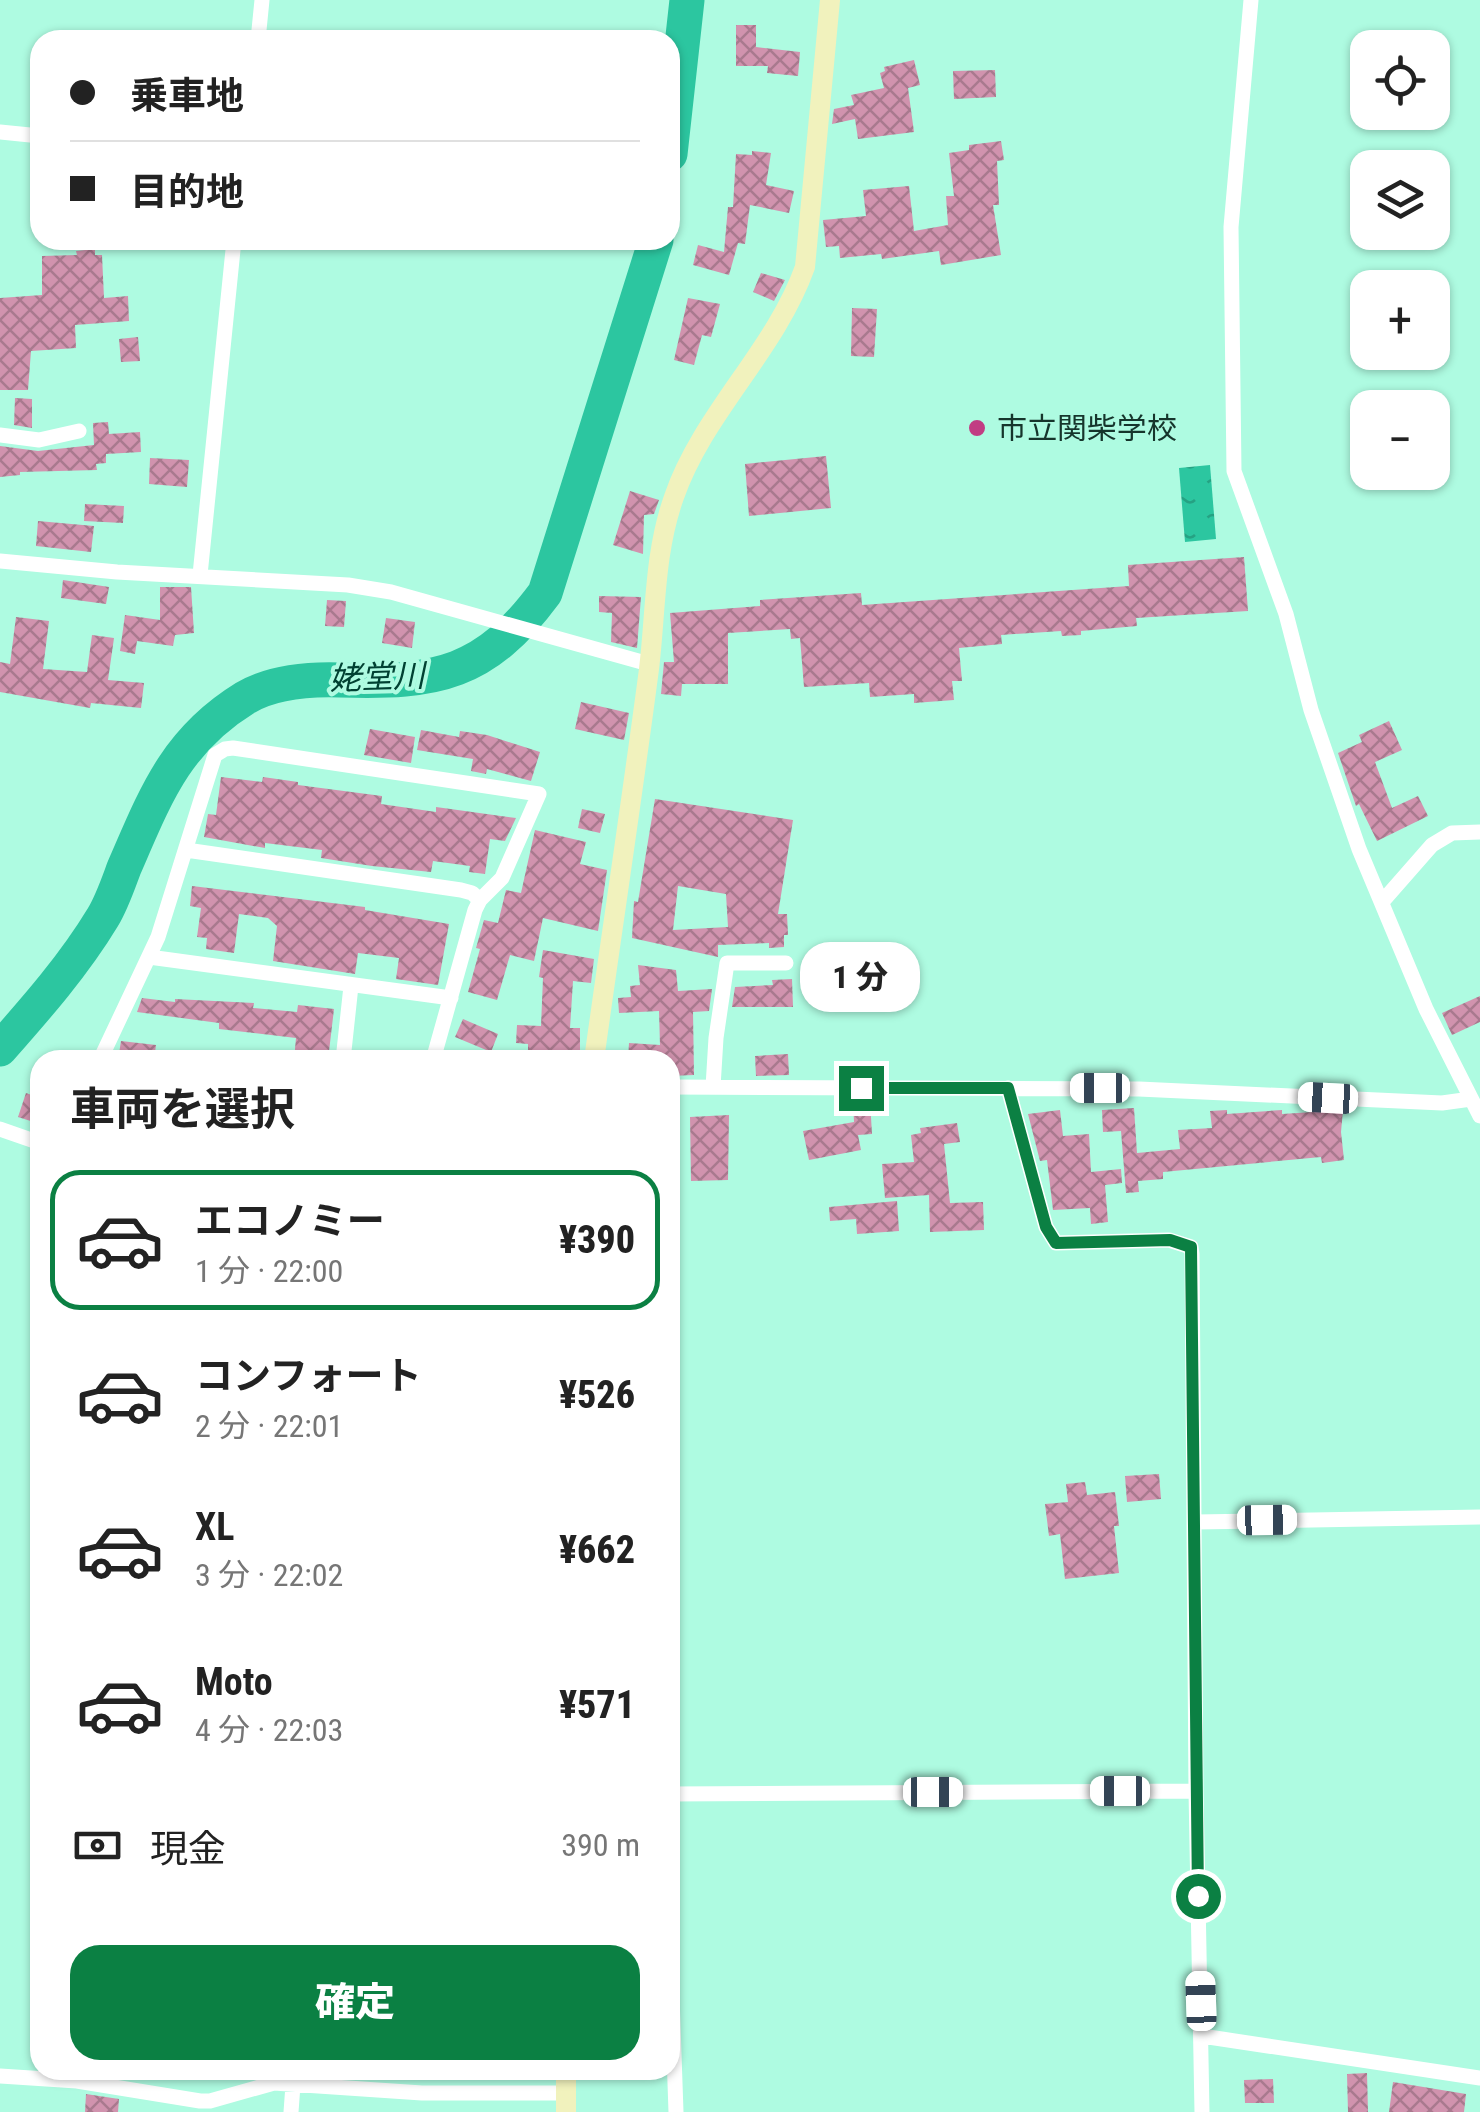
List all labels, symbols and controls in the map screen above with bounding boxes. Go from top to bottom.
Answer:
map controls [1350,30,1450,490]
button: locate [1350,30,1450,130]
text: 乗車地 [130,74,244,118]
button: layers [1350,150,1450,250]
text: 目的地 [130,170,244,214]
button: + [1350,270,1450,370]
button: − [1350,390,1450,490]
place label: 市立関柴学校 [997,411,1177,446]
marker: 市立関柴学校 [966,417,988,439]
water label: 姥堂川 [328,656,429,698]
callout: 1 分 [801,943,921,1013]
text: 1 分 [832,958,888,996]
route end [839,1066,884,1111]
car [1070,1073,1130,1103]
car [1297,1081,1359,1115]
text: 車両を選択 [70,1083,295,1136]
icon: car [75,1195,165,1285]
text: エコノミー [195,1199,385,1243]
text: ¥390 [559,1218,635,1262]
text: 1 分 · 22:00 [195,1252,343,1290]
icon: car [75,1350,165,1440]
text: コンフォート [195,1354,422,1398]
text: ¥526 [559,1373,635,1417]
text: 2 分 · 22:01 [195,1407,343,1445]
car [1237,1504,1297,1536]
icon: car [75,1505,165,1595]
text: XL [195,1505,234,1549]
text: ¥662 [559,1528,635,1572]
text: 3 分 · 22:02 [195,1556,343,1594]
icon: car [75,1660,165,1750]
text: Moto [195,1660,273,1704]
text: ¥571 [559,1683,635,1727]
text: 4 分 · 22:03 [195,1711,343,1749]
car [1090,1776,1150,1806]
car [903,1777,963,1807]
icon: cash [70,1818,125,1873]
text: 390 m [561,1826,640,1864]
text: 現金 [150,1827,226,1871]
route start [1176,1874,1221,1919]
button: 確定 [70,1945,640,2060]
car [1185,1970,1217,2032]

